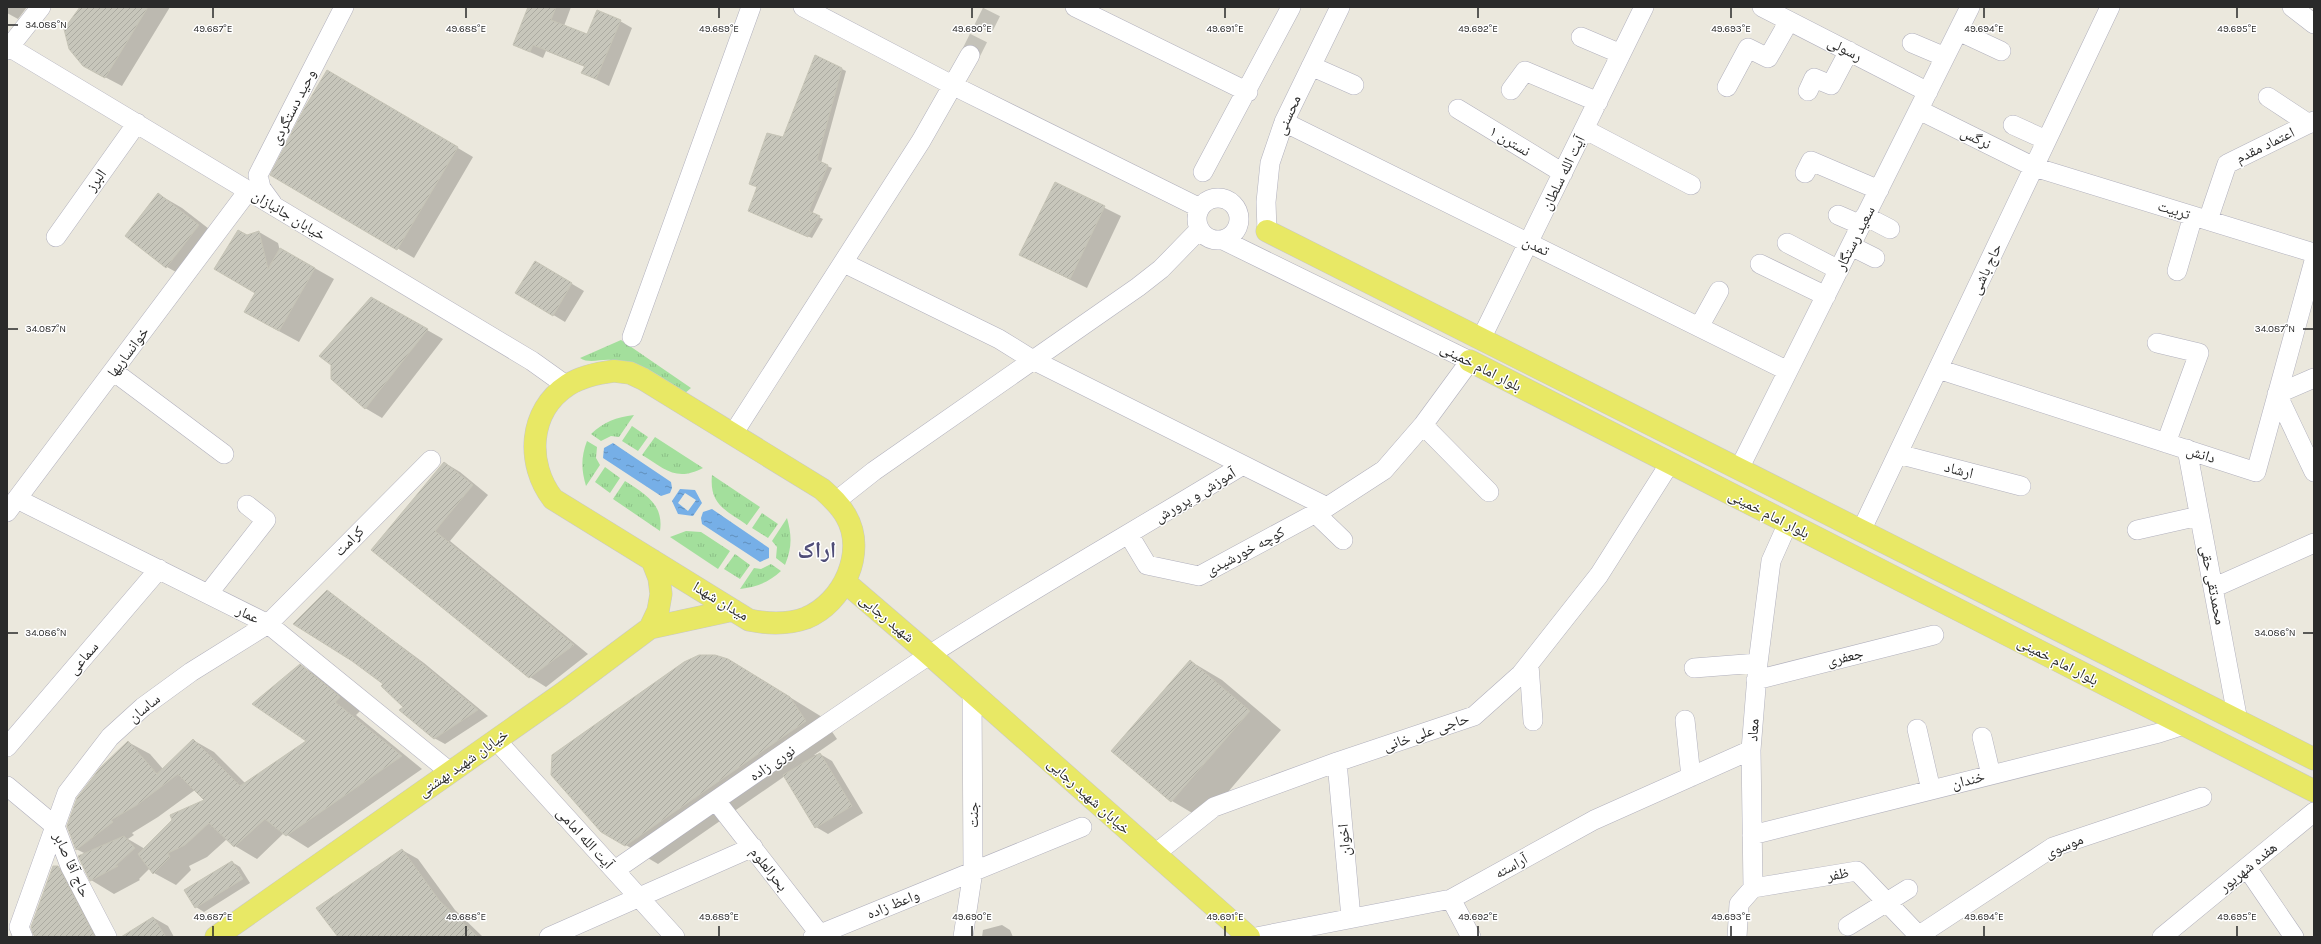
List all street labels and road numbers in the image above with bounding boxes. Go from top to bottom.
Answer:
street label: رسولی [1824,33,1865,66]
street label: وحید دستگردی [266,66,321,148]
street label: محسنی [1271,92,1306,138]
street label: نسترن ۱ [1486,122,1534,161]
street label: نرگس [1957,123,1994,154]
street label: اعتماد مقدم [2233,123,2298,168]
street label: آیت الله سلطان [1537,132,1590,214]
street label: البرز [81,165,110,195]
street label: خیابان جانبازان [248,186,330,245]
street label: تربیت [2156,197,2193,224]
street label: سعید رستگار [1831,203,1879,274]
street label: تمدن [1519,232,1553,261]
street label: حاج باشی [1966,240,2007,298]
street label: خوانساریها [103,323,153,381]
street label: بلوار امام خمینی [1437,339,1525,396]
street label: دانش [2184,441,2218,468]
street label: ارشاد [1943,458,1975,482]
street label: آموزش و پرورش [1151,463,1240,527]
street label: بلوار امام خمینی [1725,486,1813,543]
street label: کرامت [330,522,368,560]
street label: کوچه خورشیدی [1202,523,1288,580]
street label: محمدتقی حقی [2195,544,2230,627]
street label: میدان شهدا [689,577,752,625]
street label: شهید رجایی [855,590,918,647]
street label: عمار [233,600,263,627]
street label: بلوار امام خمینی [2014,633,2102,690]
street label: سماعی [64,638,103,679]
street label: جعفری [1825,644,1866,671]
street label: ساسان [124,690,164,727]
street label: حاجی علی خانی [1381,709,1472,756]
street label: معاد [1743,718,1763,742]
street label: خیابان شهید بهشتی [414,725,513,802]
street label: نوری زاده [746,741,799,786]
street label: خیابان شهید رجایی [1043,754,1134,839]
street label: خندان [1950,767,1987,794]
street label: جنت [964,801,982,828]
street label: آیت الله امامی [552,803,618,874]
street label: اخوان [1334,823,1355,857]
street label: حاج آقا صابر [48,829,95,901]
street label: موسوی [2042,830,2086,863]
street label: هفده شهریور [2214,838,2281,897]
street label: بحرالعلوم [745,843,792,895]
street label: آراسته [1491,849,1532,882]
street label: ظفر [1825,863,1850,885]
street label: واعظ زاده [864,885,922,923]

